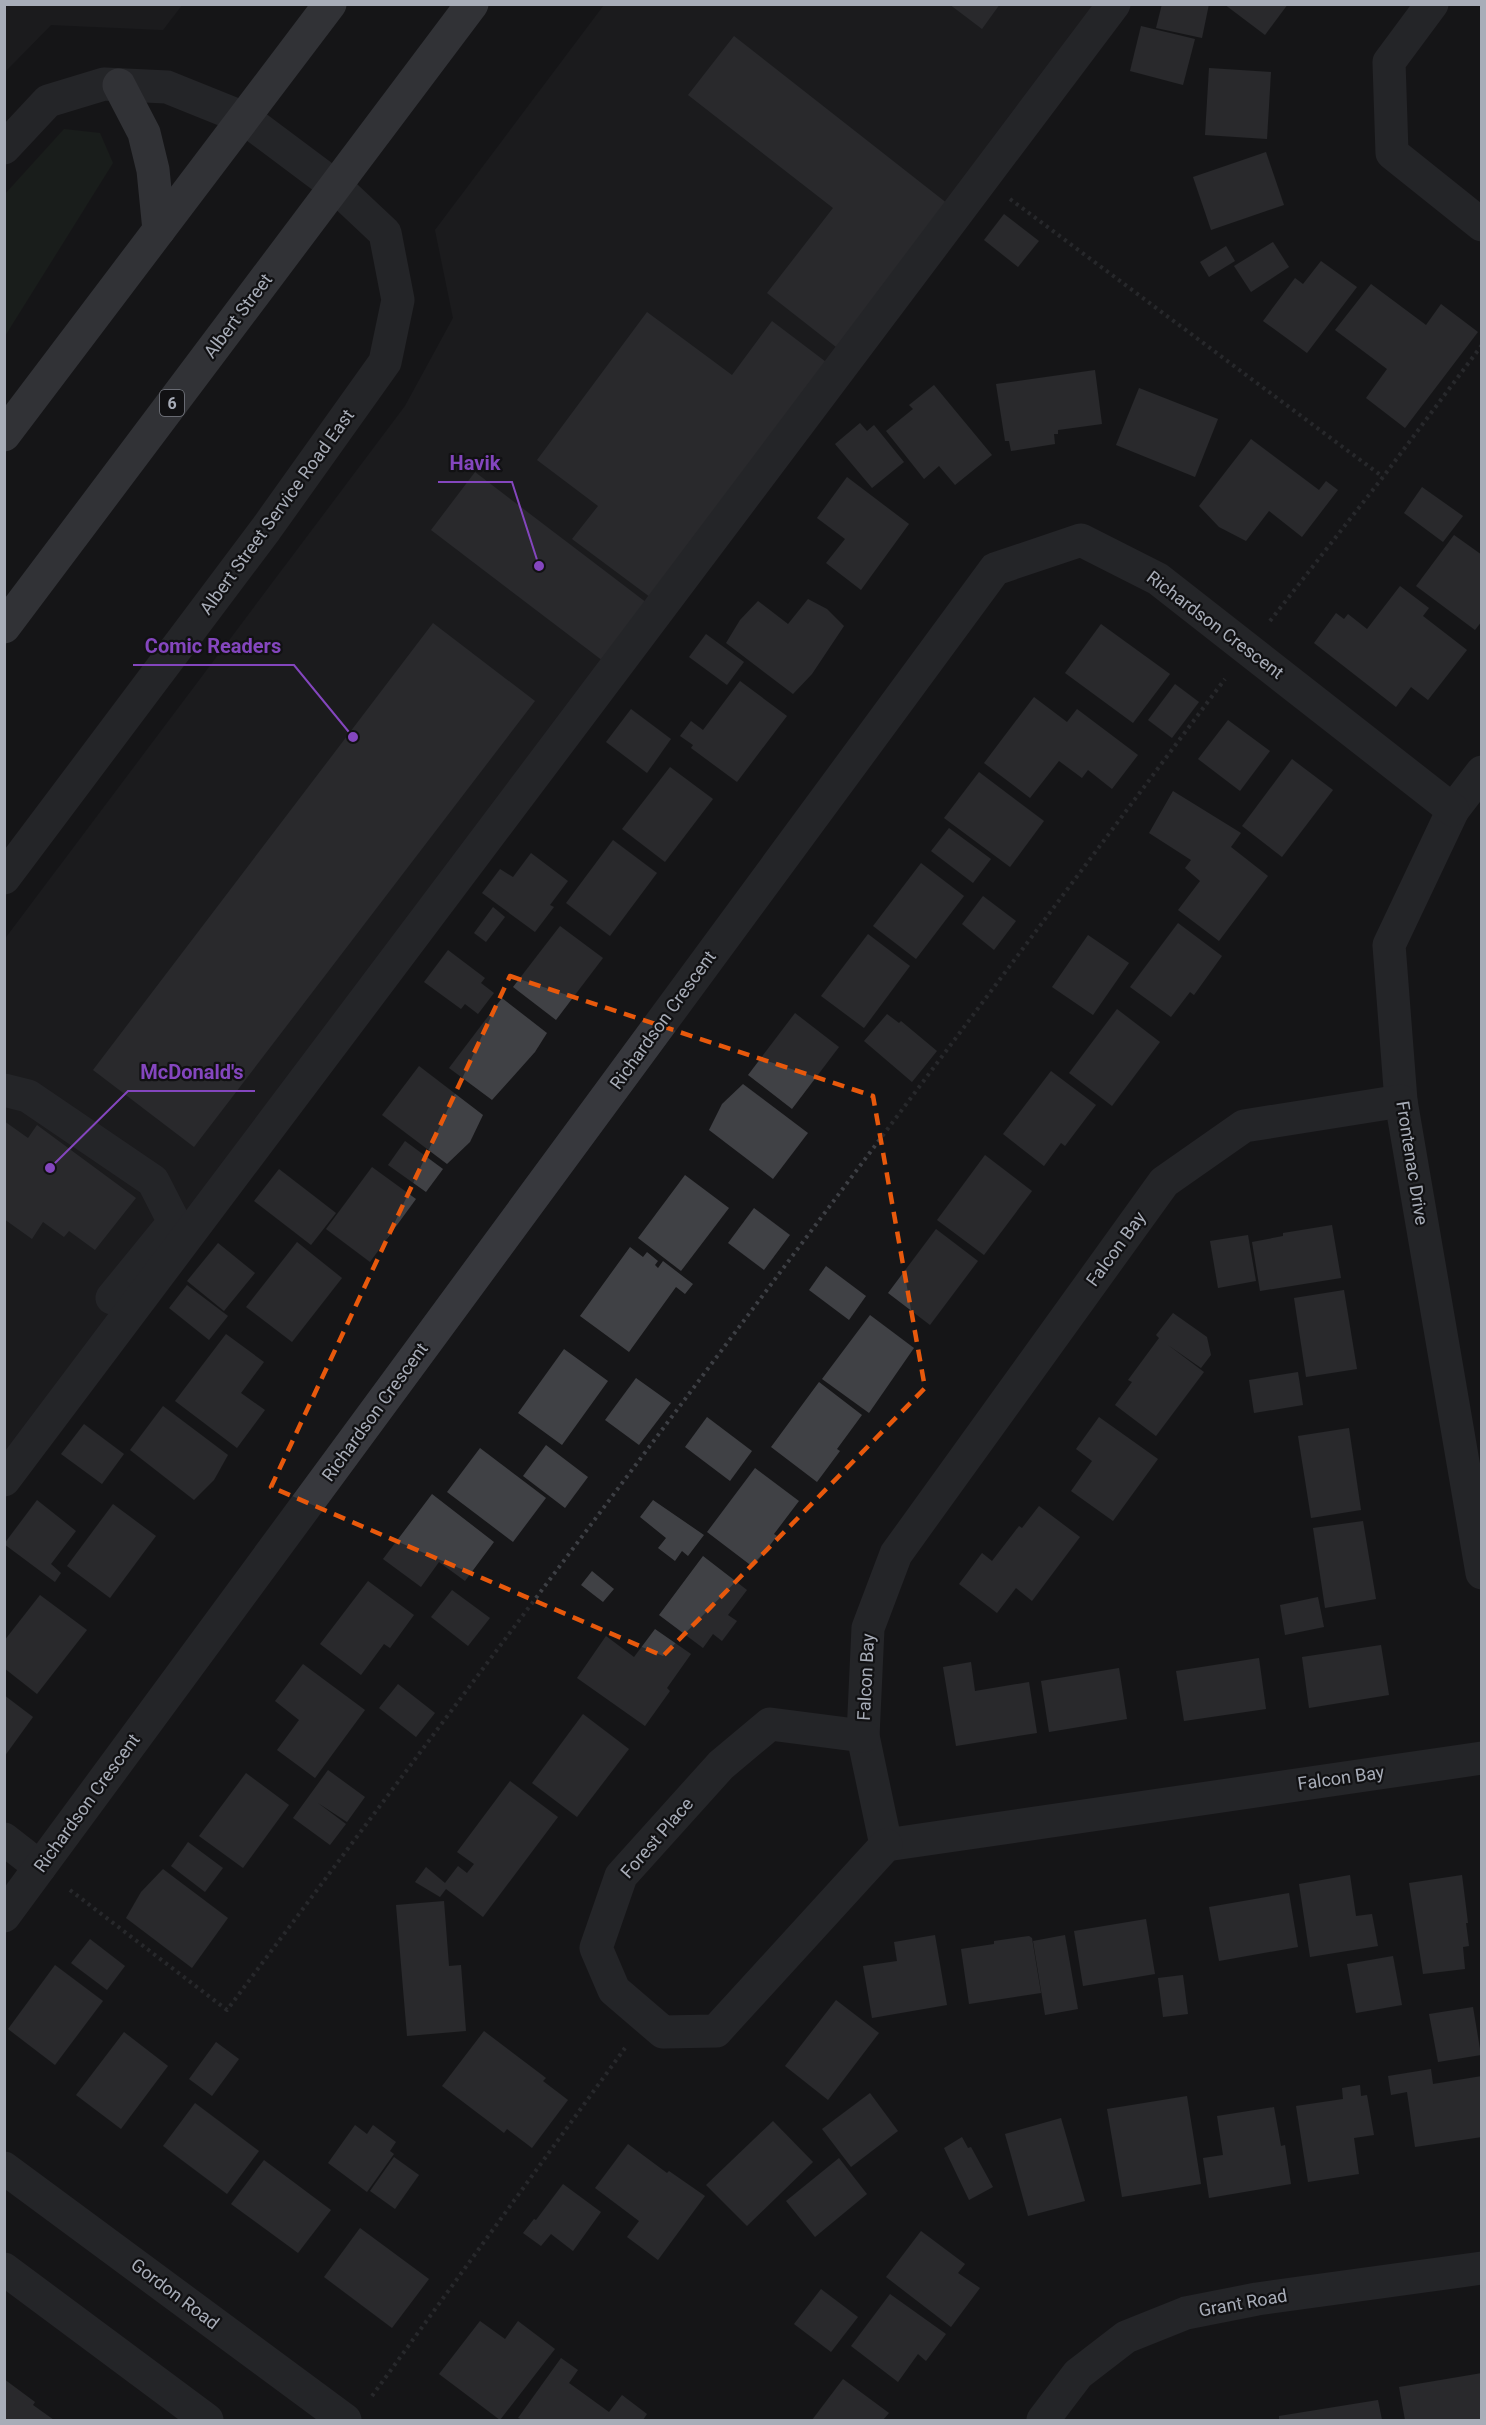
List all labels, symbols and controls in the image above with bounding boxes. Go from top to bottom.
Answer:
street label: Albert Street [199,269,276,362]
road number: 6 [160,390,184,416]
street label: Albert Street Service Road East [195,405,358,618]
callout: Havik [438,444,512,482]
text: Havik [450,451,501,475]
street label: Richardson Crescent [1143,566,1288,683]
callout: Comic Readers [133,627,294,665]
text: Comic Readers [145,634,281,658]
street label: Richardson Crescent [605,946,720,1093]
callout: McDonald's [128,1053,255,1091]
text: McDonald's [140,1060,244,1084]
street label: Frontenac Drive [1392,1099,1433,1226]
street label: Falcon Bay [1081,1207,1150,1290]
street label: Richardson Crescent [317,1338,432,1485]
street label: Falcon Bay [853,1632,878,1721]
street label: Richardson Crescent [29,1729,144,1876]
street label: Falcon Bay [1296,1761,1386,1794]
street label: Forest Place [616,1793,697,1882]
street label: Gordon Road [127,2254,223,2333]
street label: Grant Road [1197,2284,1289,2321]

